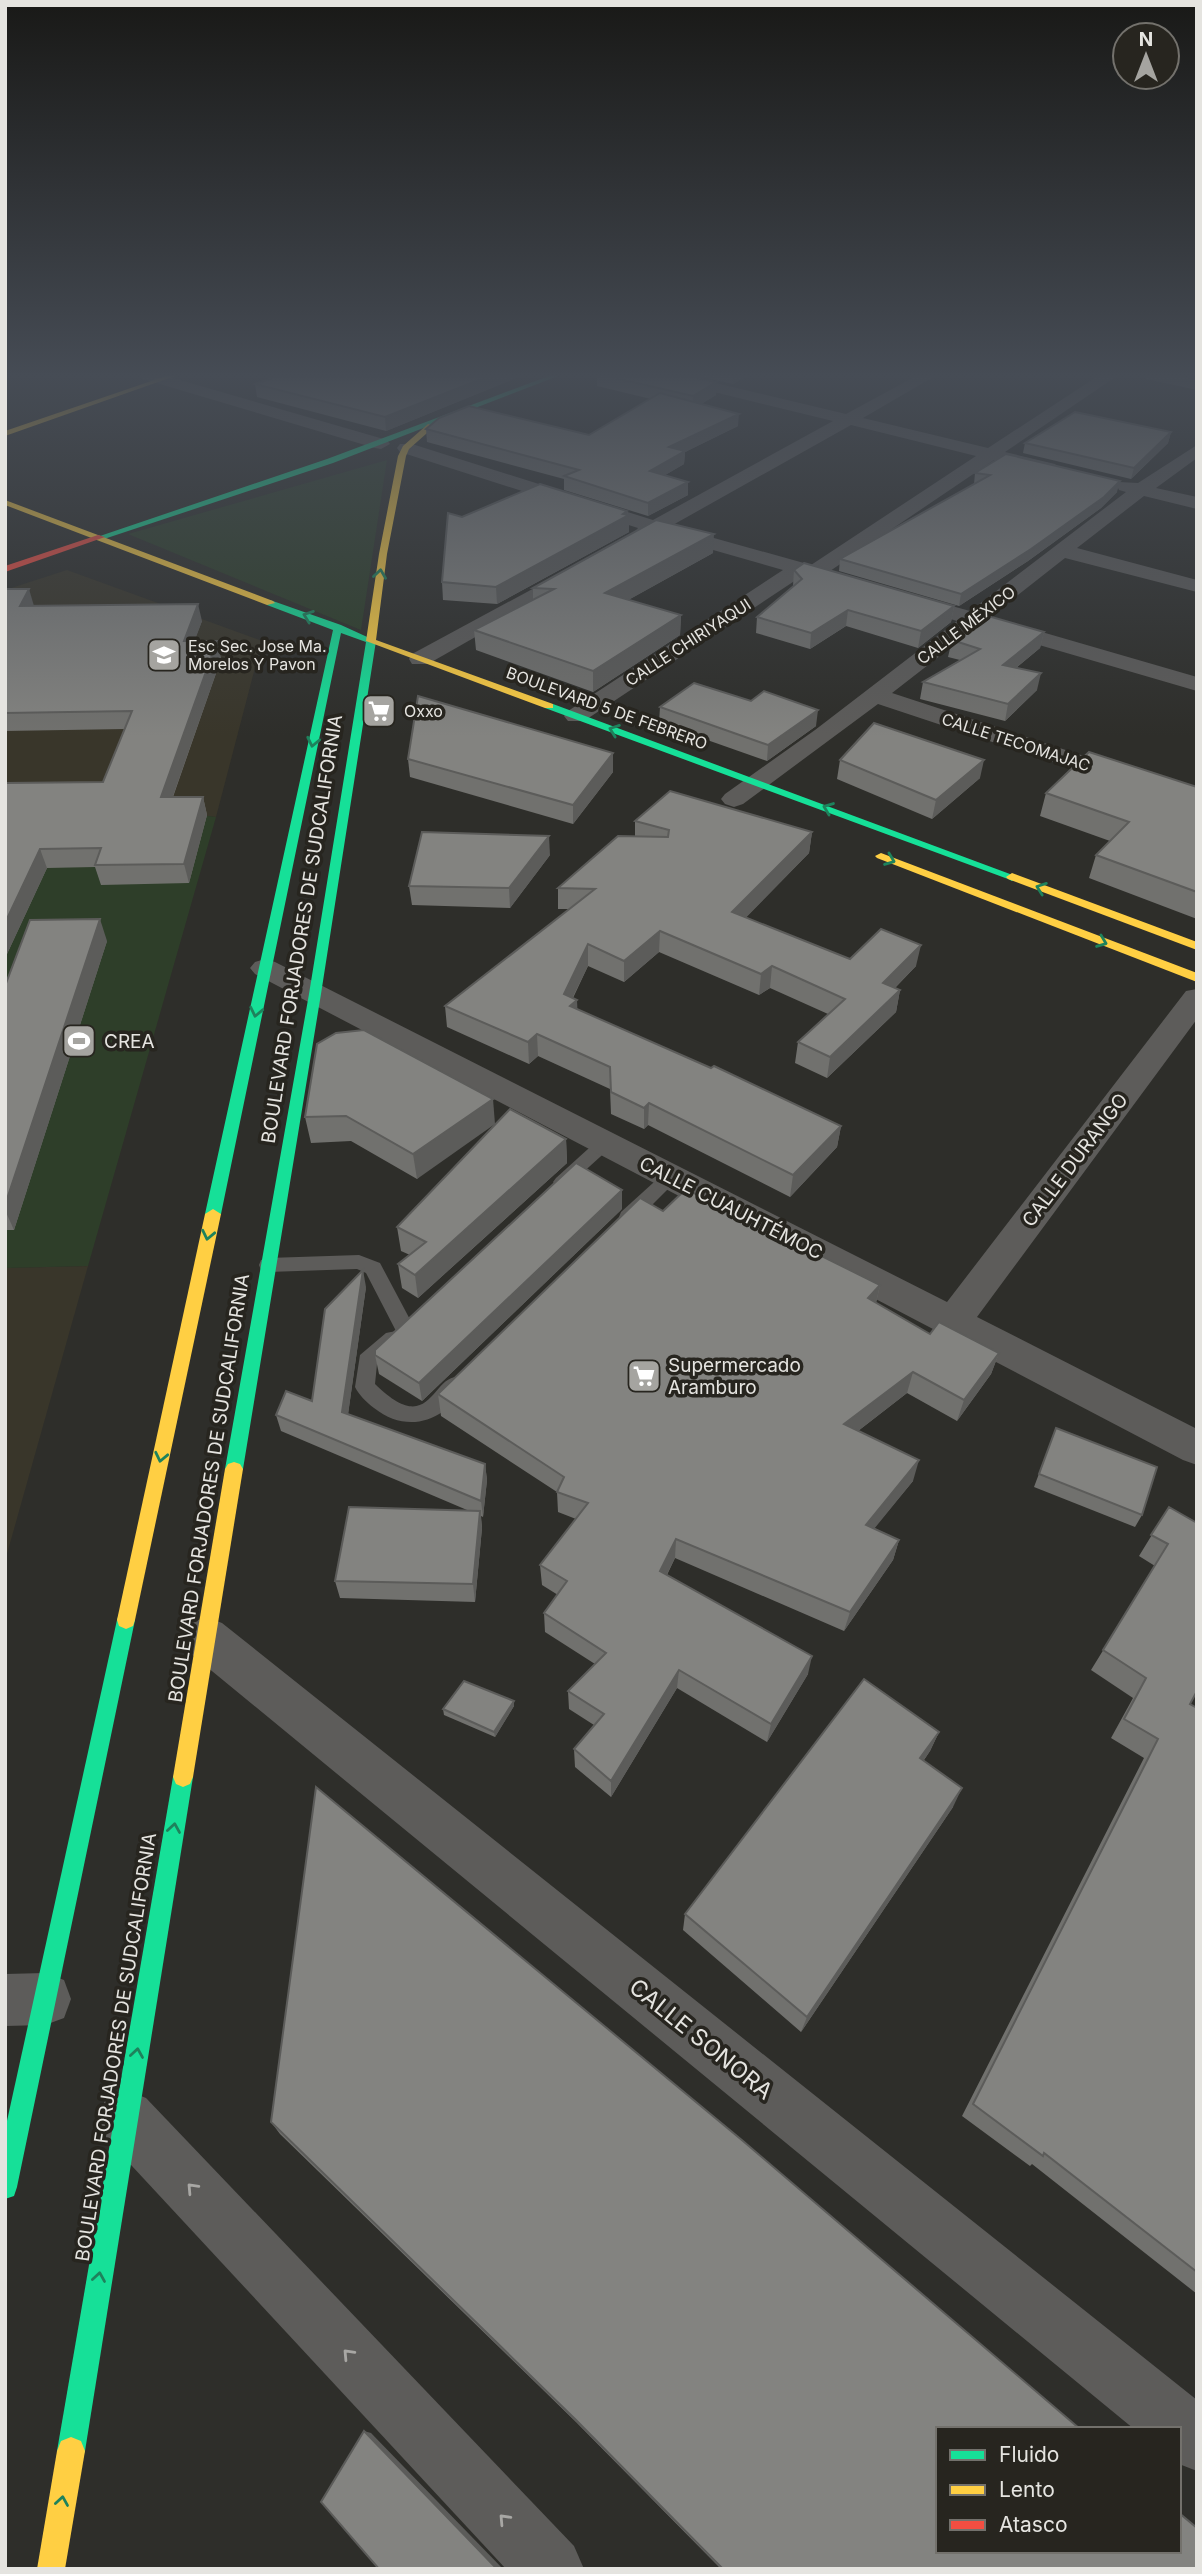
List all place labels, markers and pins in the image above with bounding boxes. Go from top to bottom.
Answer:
school or university icon: Esc Sec. Jose Ma. Morelos Y Pavon [145,636,183,674]
place label: Esc Sec. Jose Ma. Morelos Y Pavon [188,636,327,674]
supermarket icon: Oxxo [360,692,398,730]
place label: Oxxo [404,701,443,721]
sports icon: CREA [60,1022,98,1060]
place label: CREA [104,1030,155,1053]
place label: Supermercado Aramburo [668,1354,801,1399]
supermarket icon: Supermercado Aramburo [625,1357,663,1395]

